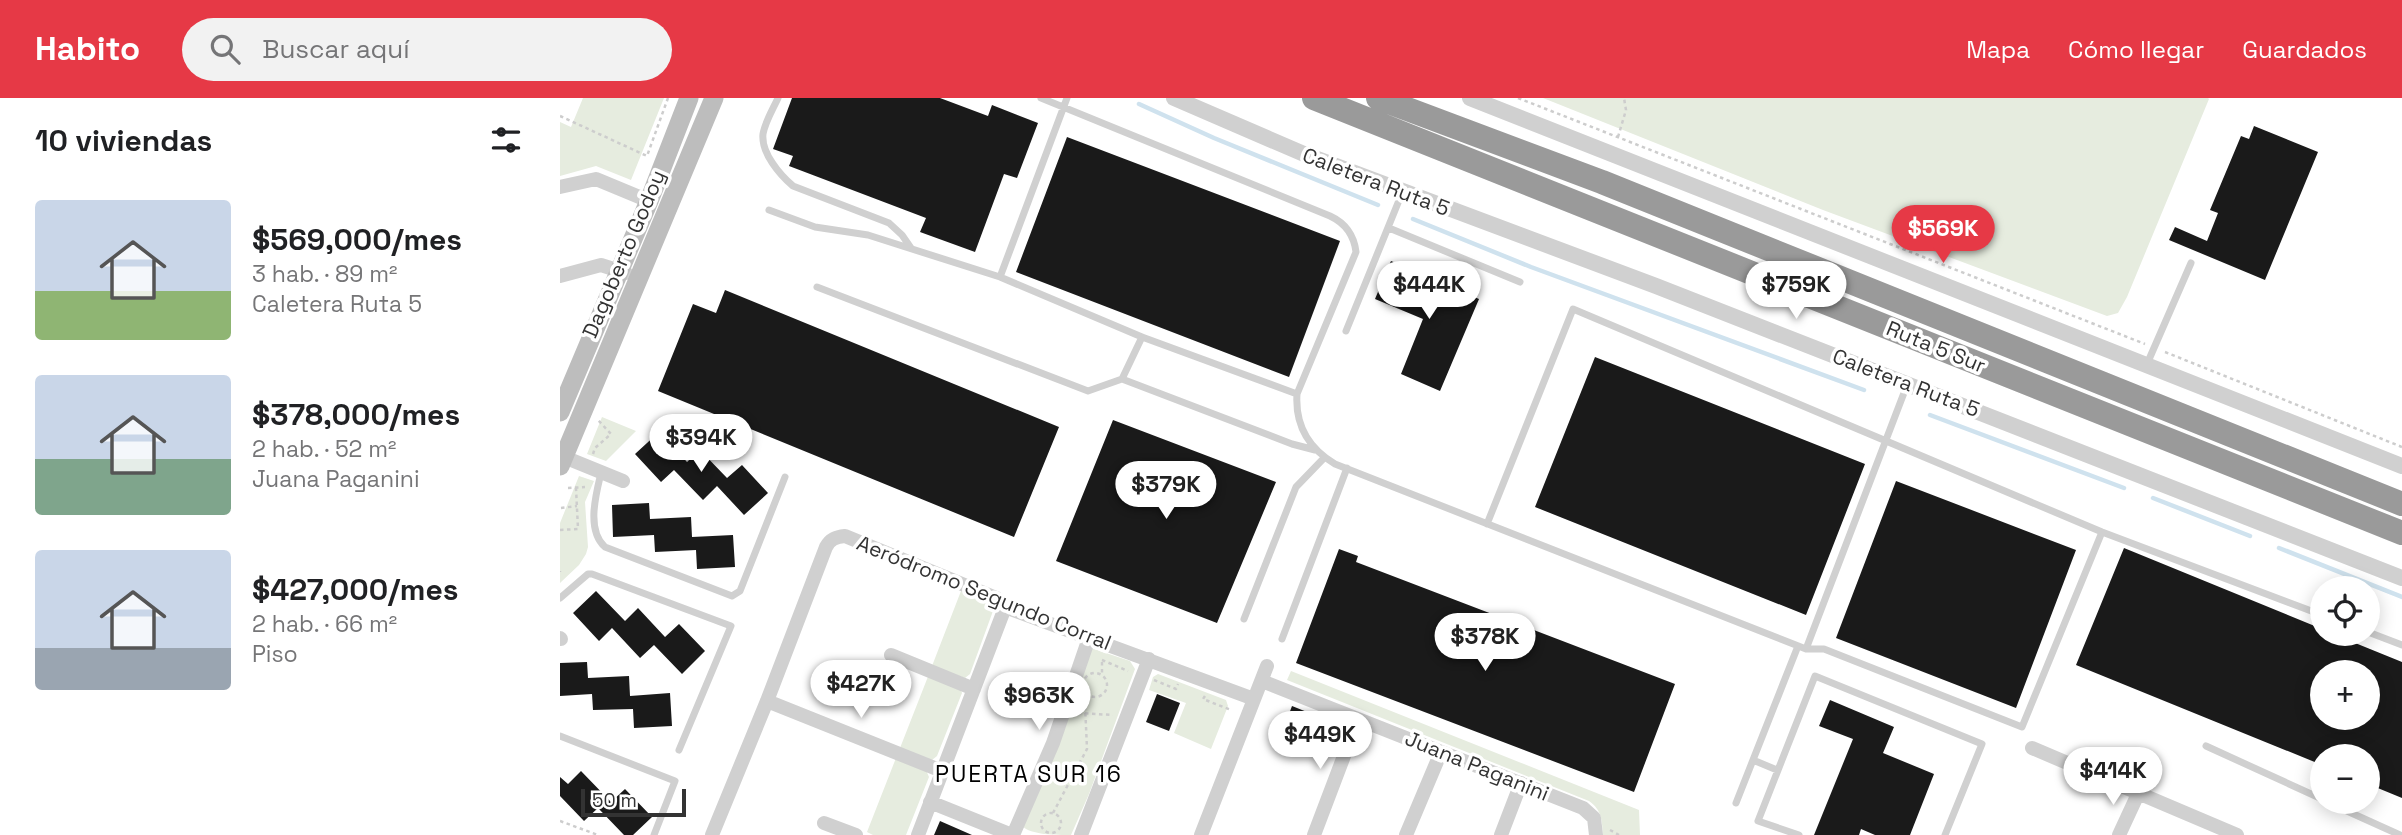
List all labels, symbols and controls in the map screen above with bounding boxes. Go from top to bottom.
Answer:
search box [182,18,672,81]
text: Habito [35,28,140,70]
icon: search [206,30,244,68]
text: Buscar aquí [262,32,410,66]
text: Mapa [1966,34,2030,65]
text: Cómo llegar [2068,34,2204,65]
text: Guardados [2242,34,2367,65]
text: 10 viviendas [35,121,212,160]
icon: filters [487,121,525,159]
street label: Caletera Ruta 5 [1299,141,1453,222]
street label: Dagoberto Godoy [576,166,671,342]
pin: $569K [1894,206,1992,265]
text: $569K [1908,213,1978,243]
text: $569,000/mes [252,220,462,259]
icon: home [91,228,175,312]
text: 3 hab. · 89 m² [252,259,397,289]
pin: $444K [1380,262,1478,321]
pin: $759K [1747,262,1845,321]
text: $444K [1393,269,1465,299]
text: $759K [1761,269,1831,299]
text: Caletera Ruta 5 [252,289,422,319]
street label: Ruta 5 Sur [1883,314,1990,379]
street label: Caletera Ruta 5 [1829,342,1983,423]
text: $378,000/mes [252,395,460,434]
icon: home [91,403,175,487]
pin: $394K [652,414,750,474]
text: $394K [665,422,737,452]
text: 2 hab. · 52 m² [252,434,397,464]
pin: $379K [1117,462,1215,521]
text: Juana Paganini [252,464,420,494]
text: $379K [1131,469,1201,499]
street label: Aeródromo Segundo Corral [853,529,1115,656]
text: $427,000/mes [252,570,458,609]
map controls [2310,576,2380,814]
button: locate [2310,576,2380,646]
icon: home [91,578,175,662]
text: 2 hab. · 66 m² [252,609,397,639]
pin: $378K [1436,614,1534,673]
text: $378K [1451,621,1519,651]
text: Piso [252,639,298,669]
pin: $427K [812,660,910,720]
button: + [2310,660,2380,730]
text: $427K [826,668,896,698]
pin: $963K [990,672,1088,732]
text: $963K [1004,680,1074,710]
pin: $449K [1271,712,1369,771]
text: $449K [1284,719,1356,749]
street label: Juana Paganini [1401,724,1553,807]
button: − [2310,744,2380,814]
pin: $414K [2064,748,2162,807]
text: $414K [2079,755,2147,785]
district label: PUERTA SUR 16 [935,759,1123,789]
scale bar [581,786,686,818]
text: 50 m [592,788,637,813]

